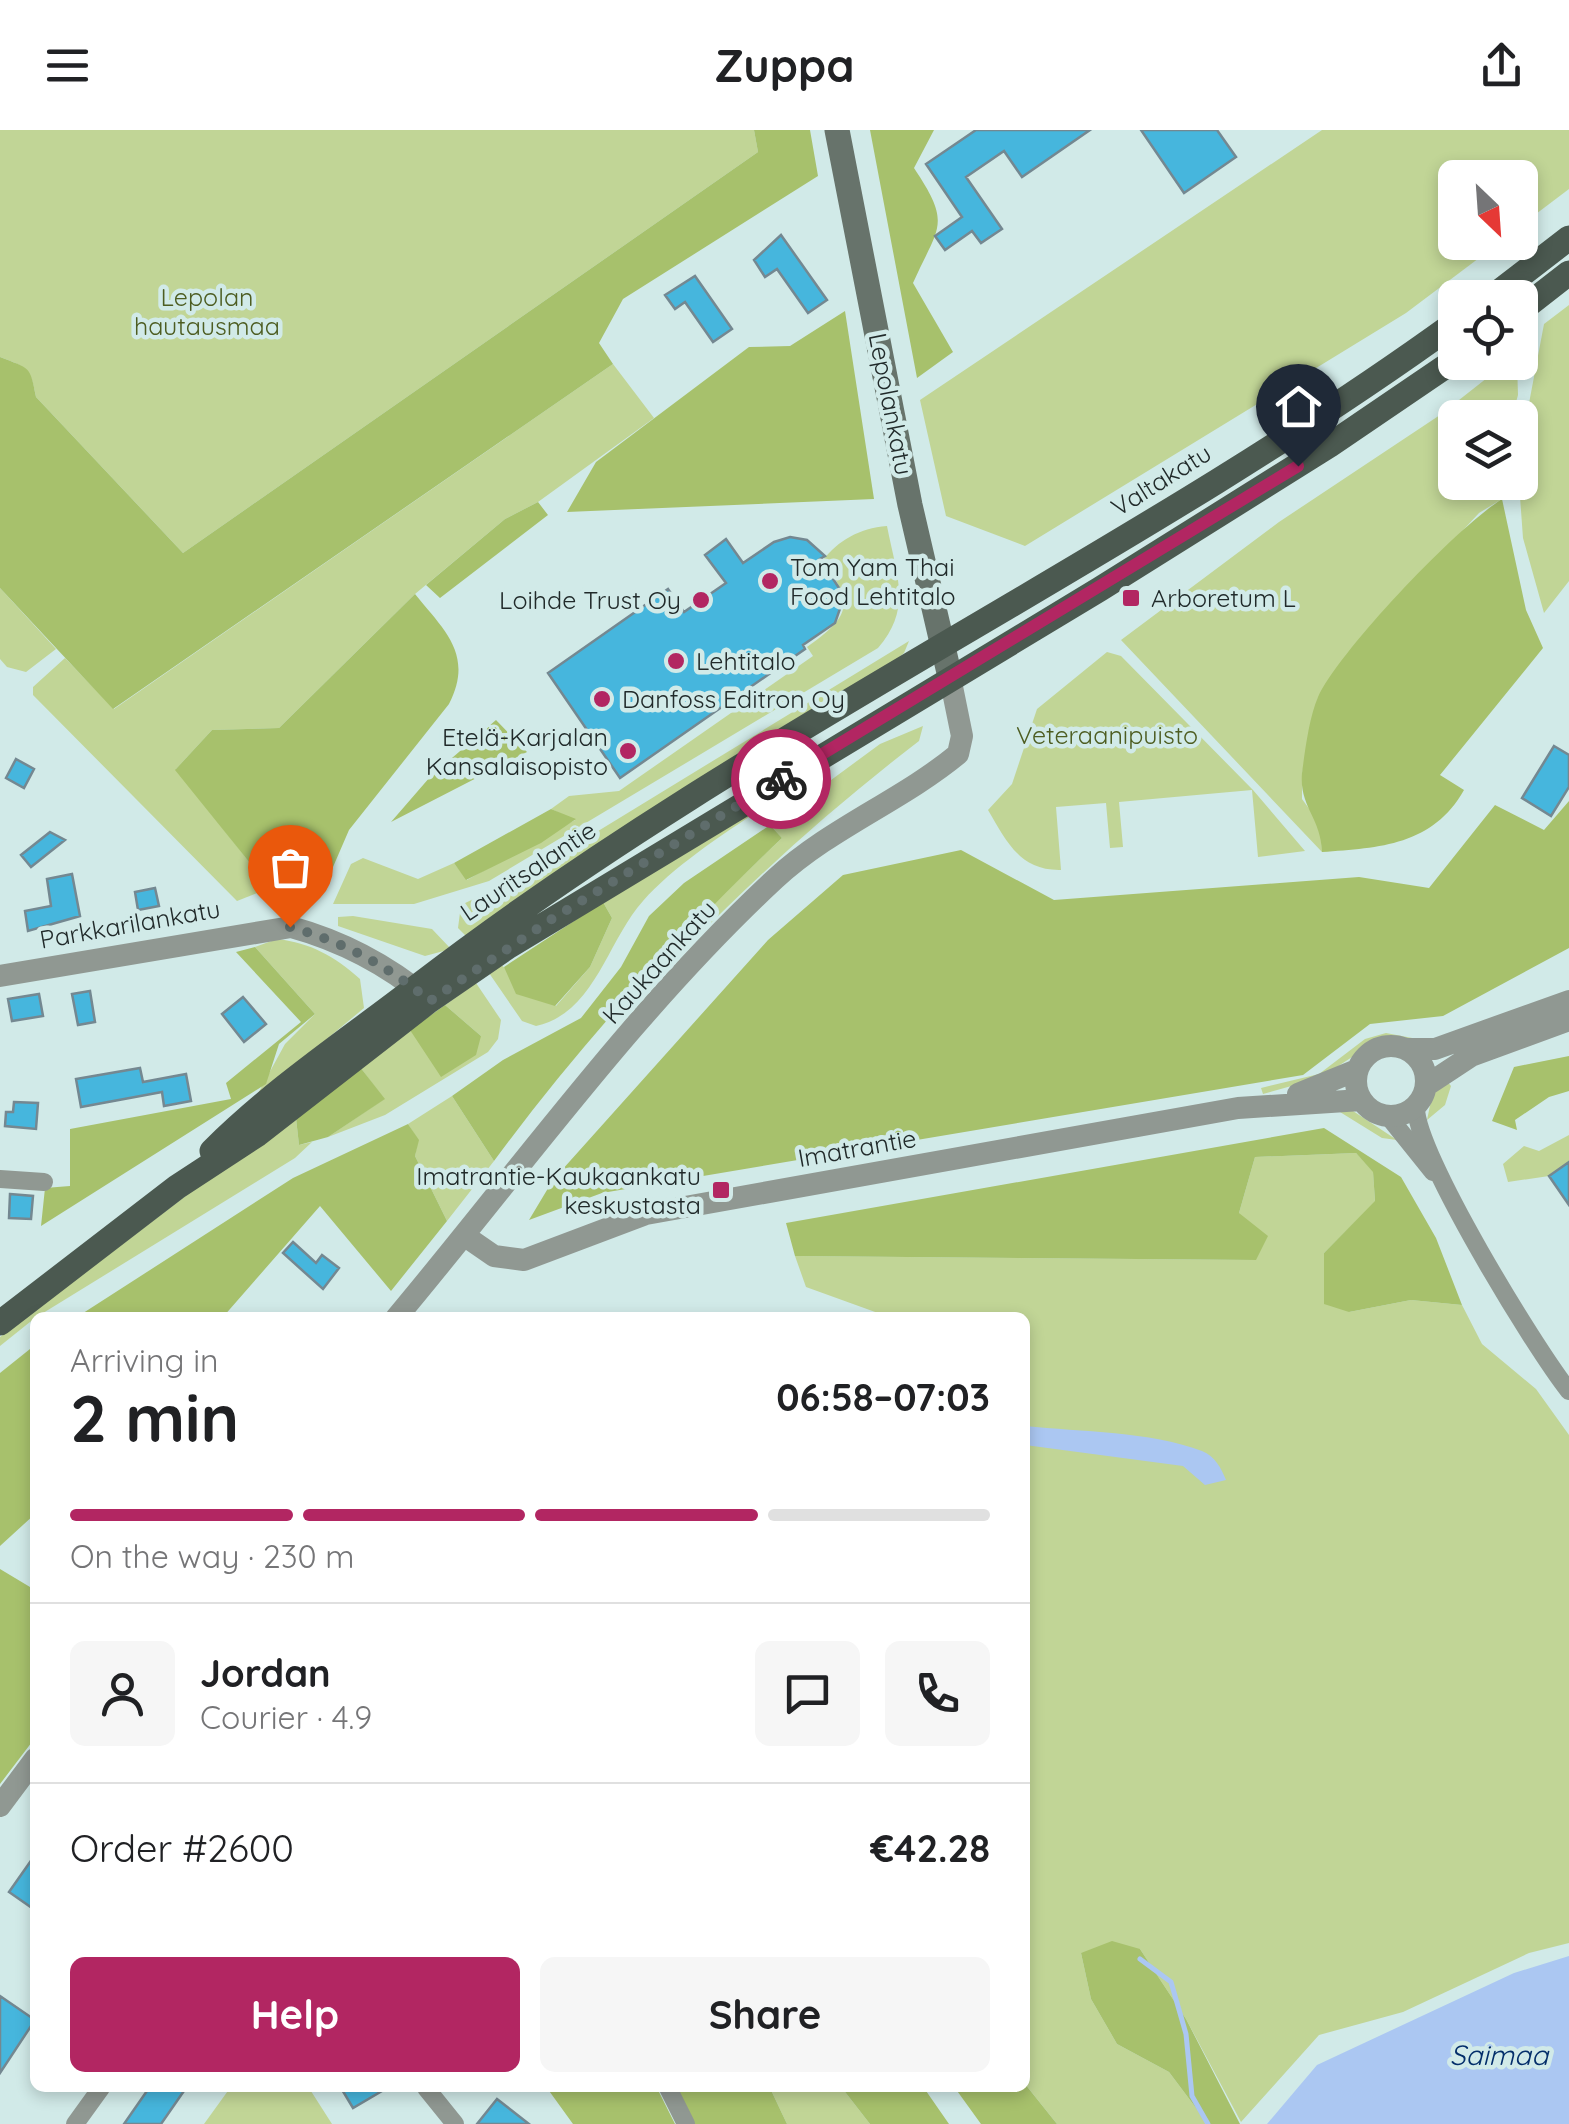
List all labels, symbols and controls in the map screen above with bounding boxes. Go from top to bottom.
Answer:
text: Zuppa [714,37,855,93]
icon: menu [40,38,95,93]
icon: share [1474,38,1529,93]
north arrow [1438,160,1538,260]
map controls [1438,160,1538,500]
button: locate [1438,280,1538,380]
park label: Lepolan hautausmaa [134,281,280,341]
street label: Lepolankatu [863,330,920,478]
pin [1256,364,1341,467]
icon: home [1271,379,1326,434]
button: layers [1438,400,1538,500]
street label: Valtakatu [1105,437,1216,522]
place label: Tom Yam Thai Food Lehtitalo [790,551,956,611]
marker: Tom Yam Thai Food Lehtitalo [759,570,781,592]
place label: Arboretum L [1151,582,1296,613]
place label: Loihde Trust Oy [499,584,681,615]
marker: Arboretum L [1120,587,1142,609]
marker: Loihde Trust Oy [690,589,712,611]
place label: Lehtitalo [696,645,796,676]
marker: Lehtitalo [665,650,687,672]
place label: Danfoss Editron Oy [622,683,845,714]
marker: Danfoss Editron Oy [591,688,613,710]
park label: Veteraanipuisto [1016,719,1198,750]
place label: Etelä-Karjalan Kansalaisopisto [426,721,608,781]
courier [731,729,831,829]
marker: Etelä-Karjalan Kansalaisopisto [617,740,639,762]
icon: bike [754,752,809,807]
street label: Lauritsalantie [454,814,601,927]
pin [248,825,333,928]
icon: bag [263,840,318,895]
street label: Parkkarilankatu [37,892,223,955]
street label: Kaukaankatu [595,894,722,1030]
street label: Imatrantie [795,1122,918,1173]
place label: Imatrantie-Kaukaankatu keskustasta [416,1160,701,1220]
marker: Imatrantie-Kaukaankatu keskustasta [710,1179,732,1201]
text: Arriving in [70,1340,219,1380]
text: 06:58–07:03 [776,1373,990,1421]
text: 2 min [70,1377,239,1458]
text: On the way · 230 m [70,1536,355,1576]
button: person [70,1641,175,1746]
button: chat [755,1641,860,1746]
button: phone [885,1641,990,1746]
text: Jordan [200,1649,331,1697]
text: Courier · 4.9 [200,1697,372,1737]
text: Order #2600 [70,1824,294,1872]
text: €42.28 [870,1824,990,1872]
button: Help [70,1957,520,2072]
button: Share [540,1957,990,2072]
water label: Saimaa [1450,2037,1550,2072]

